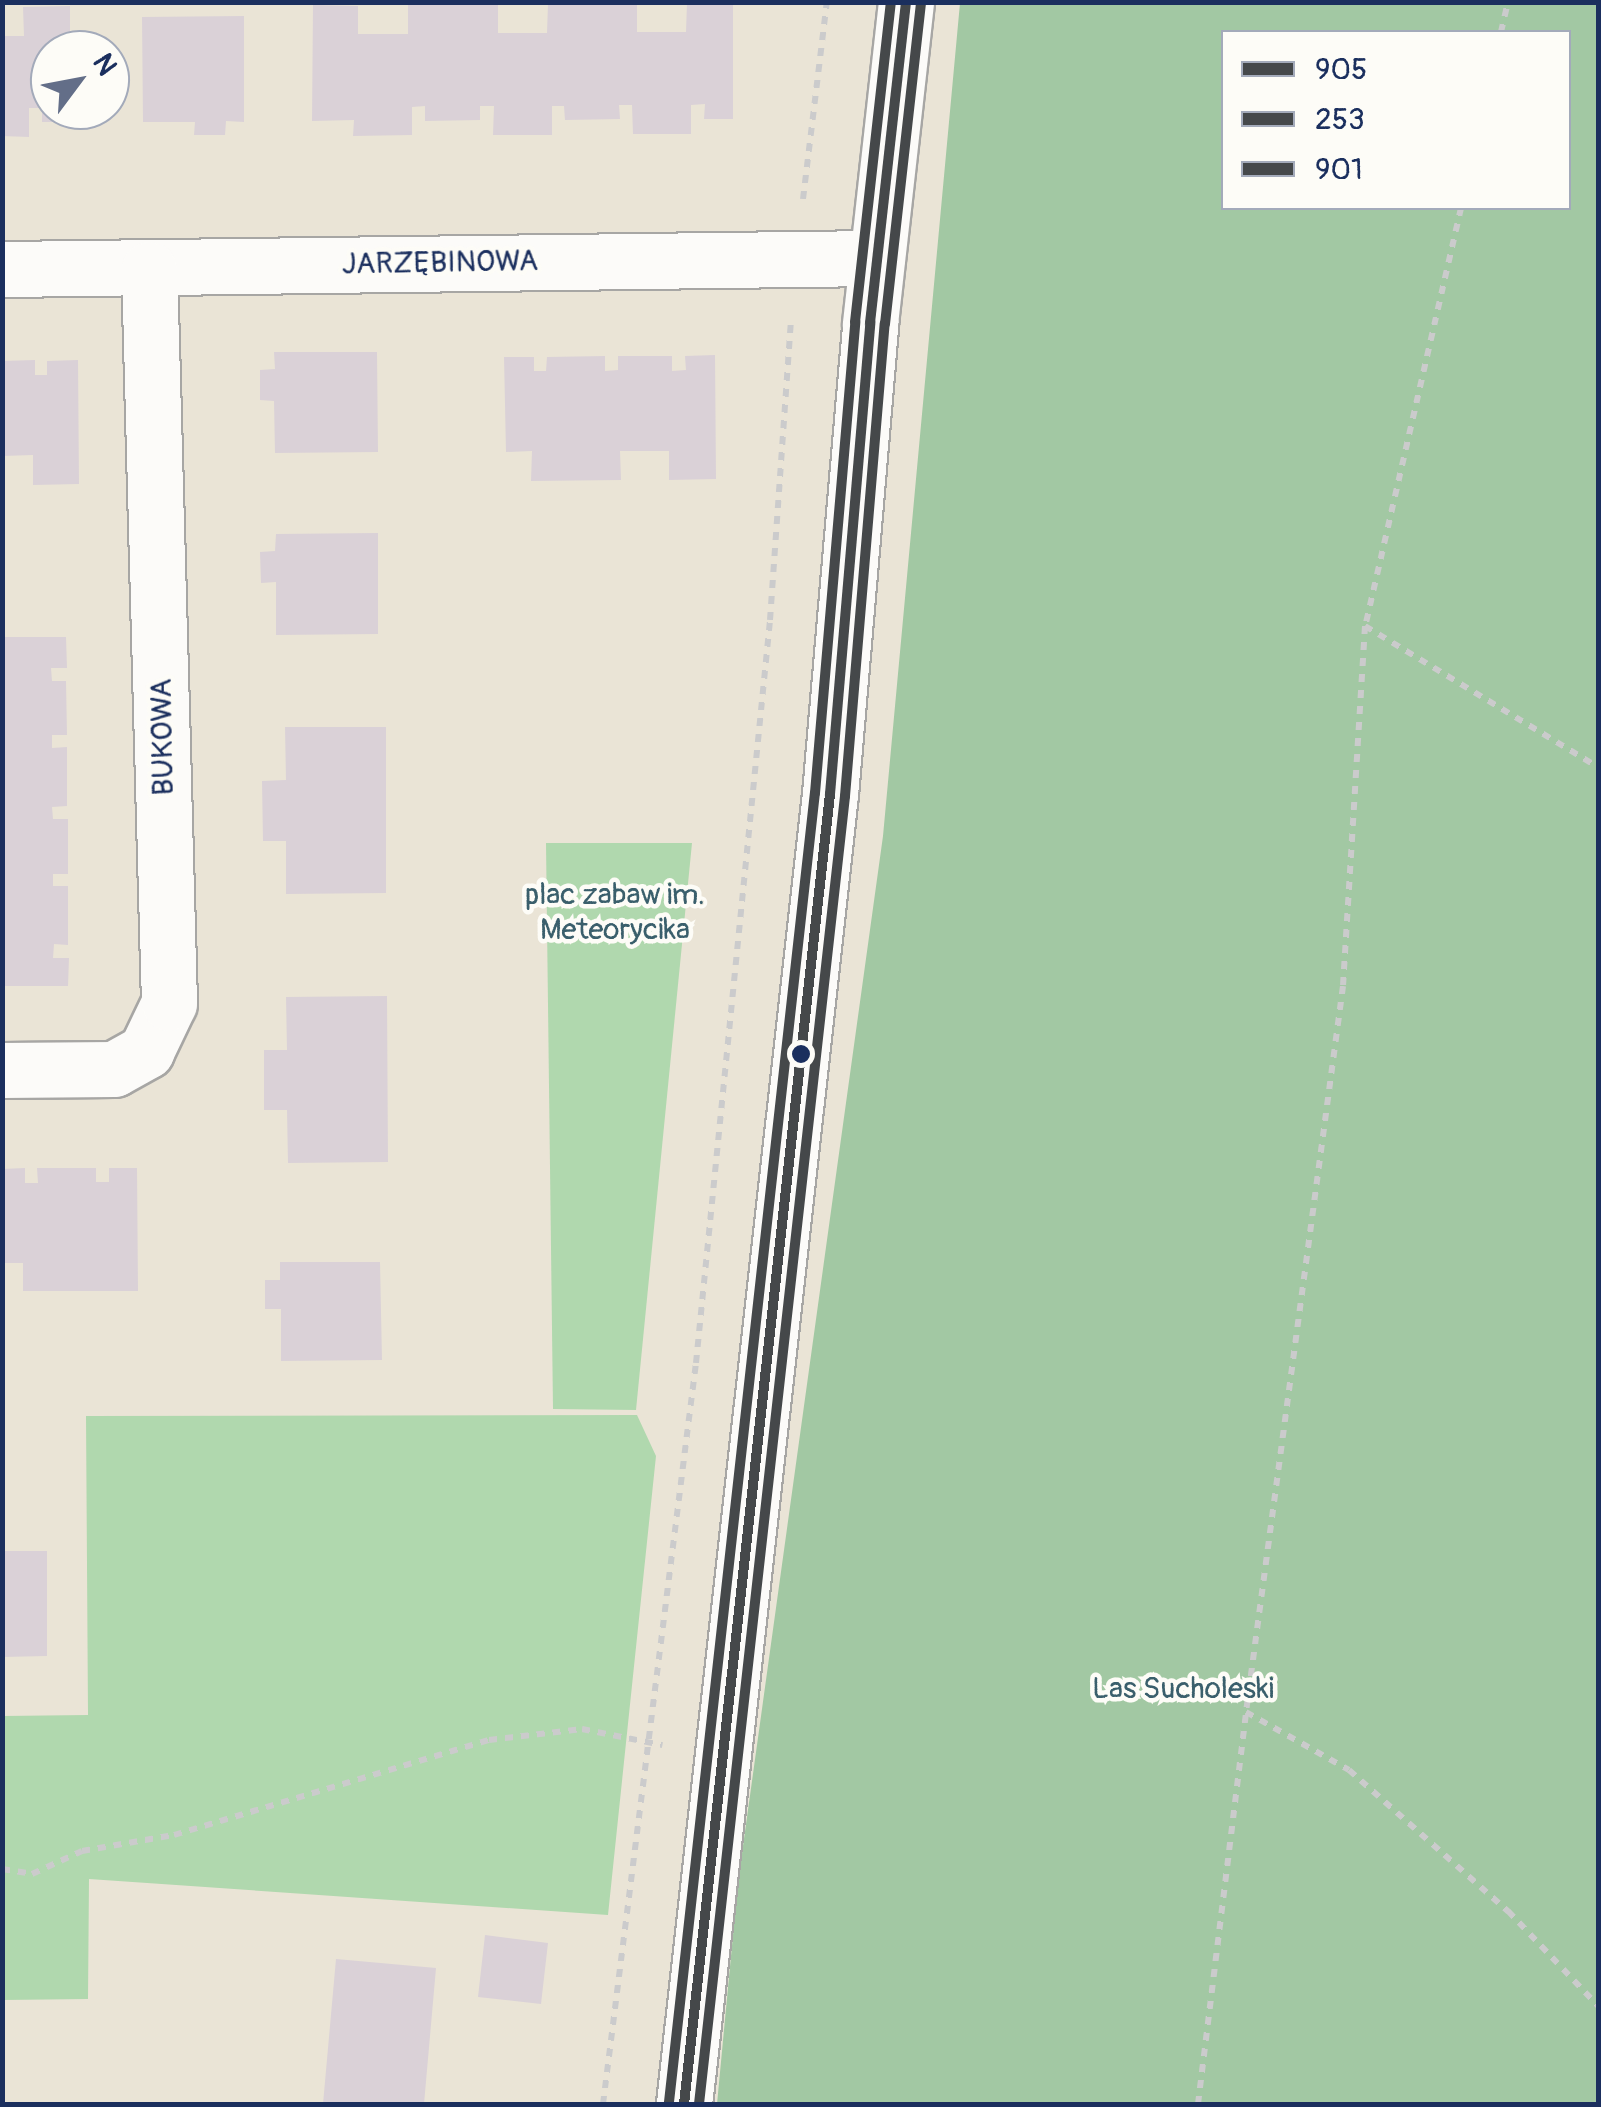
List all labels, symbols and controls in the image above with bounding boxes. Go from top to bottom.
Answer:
north arrow [30,30,130,130]
legend [1221,30,1571,210]
text: N [84,48,124,82]
text: 905 [1315,51,1367,88]
text: 253 [1315,101,1365,138]
text: 901 [1315,151,1363,188]
street label: JARZĘBINOWA [341,243,539,283]
street label: BUKOWA [144,678,182,796]
park label: plac zabaw im. Meteorycika [525,877,705,948]
unlabelled marker [791,1044,811,1064]
park label: Las Sucholeski [1092,1671,1274,1707]

